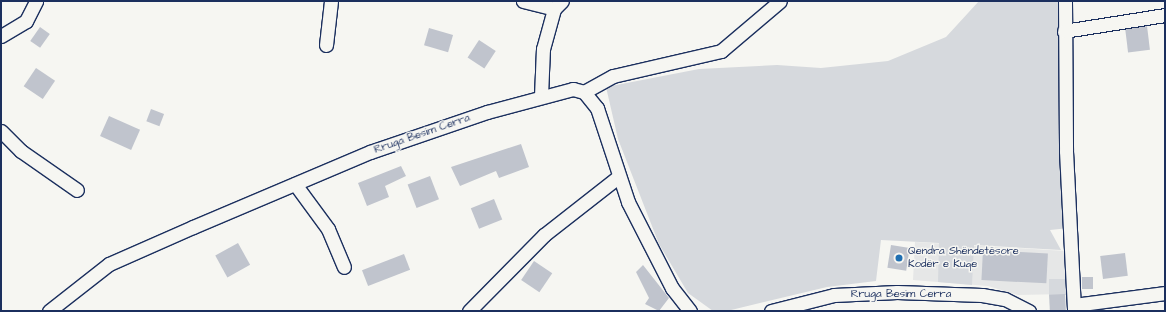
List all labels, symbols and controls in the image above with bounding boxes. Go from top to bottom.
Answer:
street label: Rruga Besim Cerra [372,111,472,157]
place label: Qendra Shëndetësore Kodër e Kuqe [908,245,1019,271]
marker: Qendra Shëndetësore Kodër e Kuqe [893,252,905,264]
street label: Rruga Besim Cerra [851,287,951,301]

